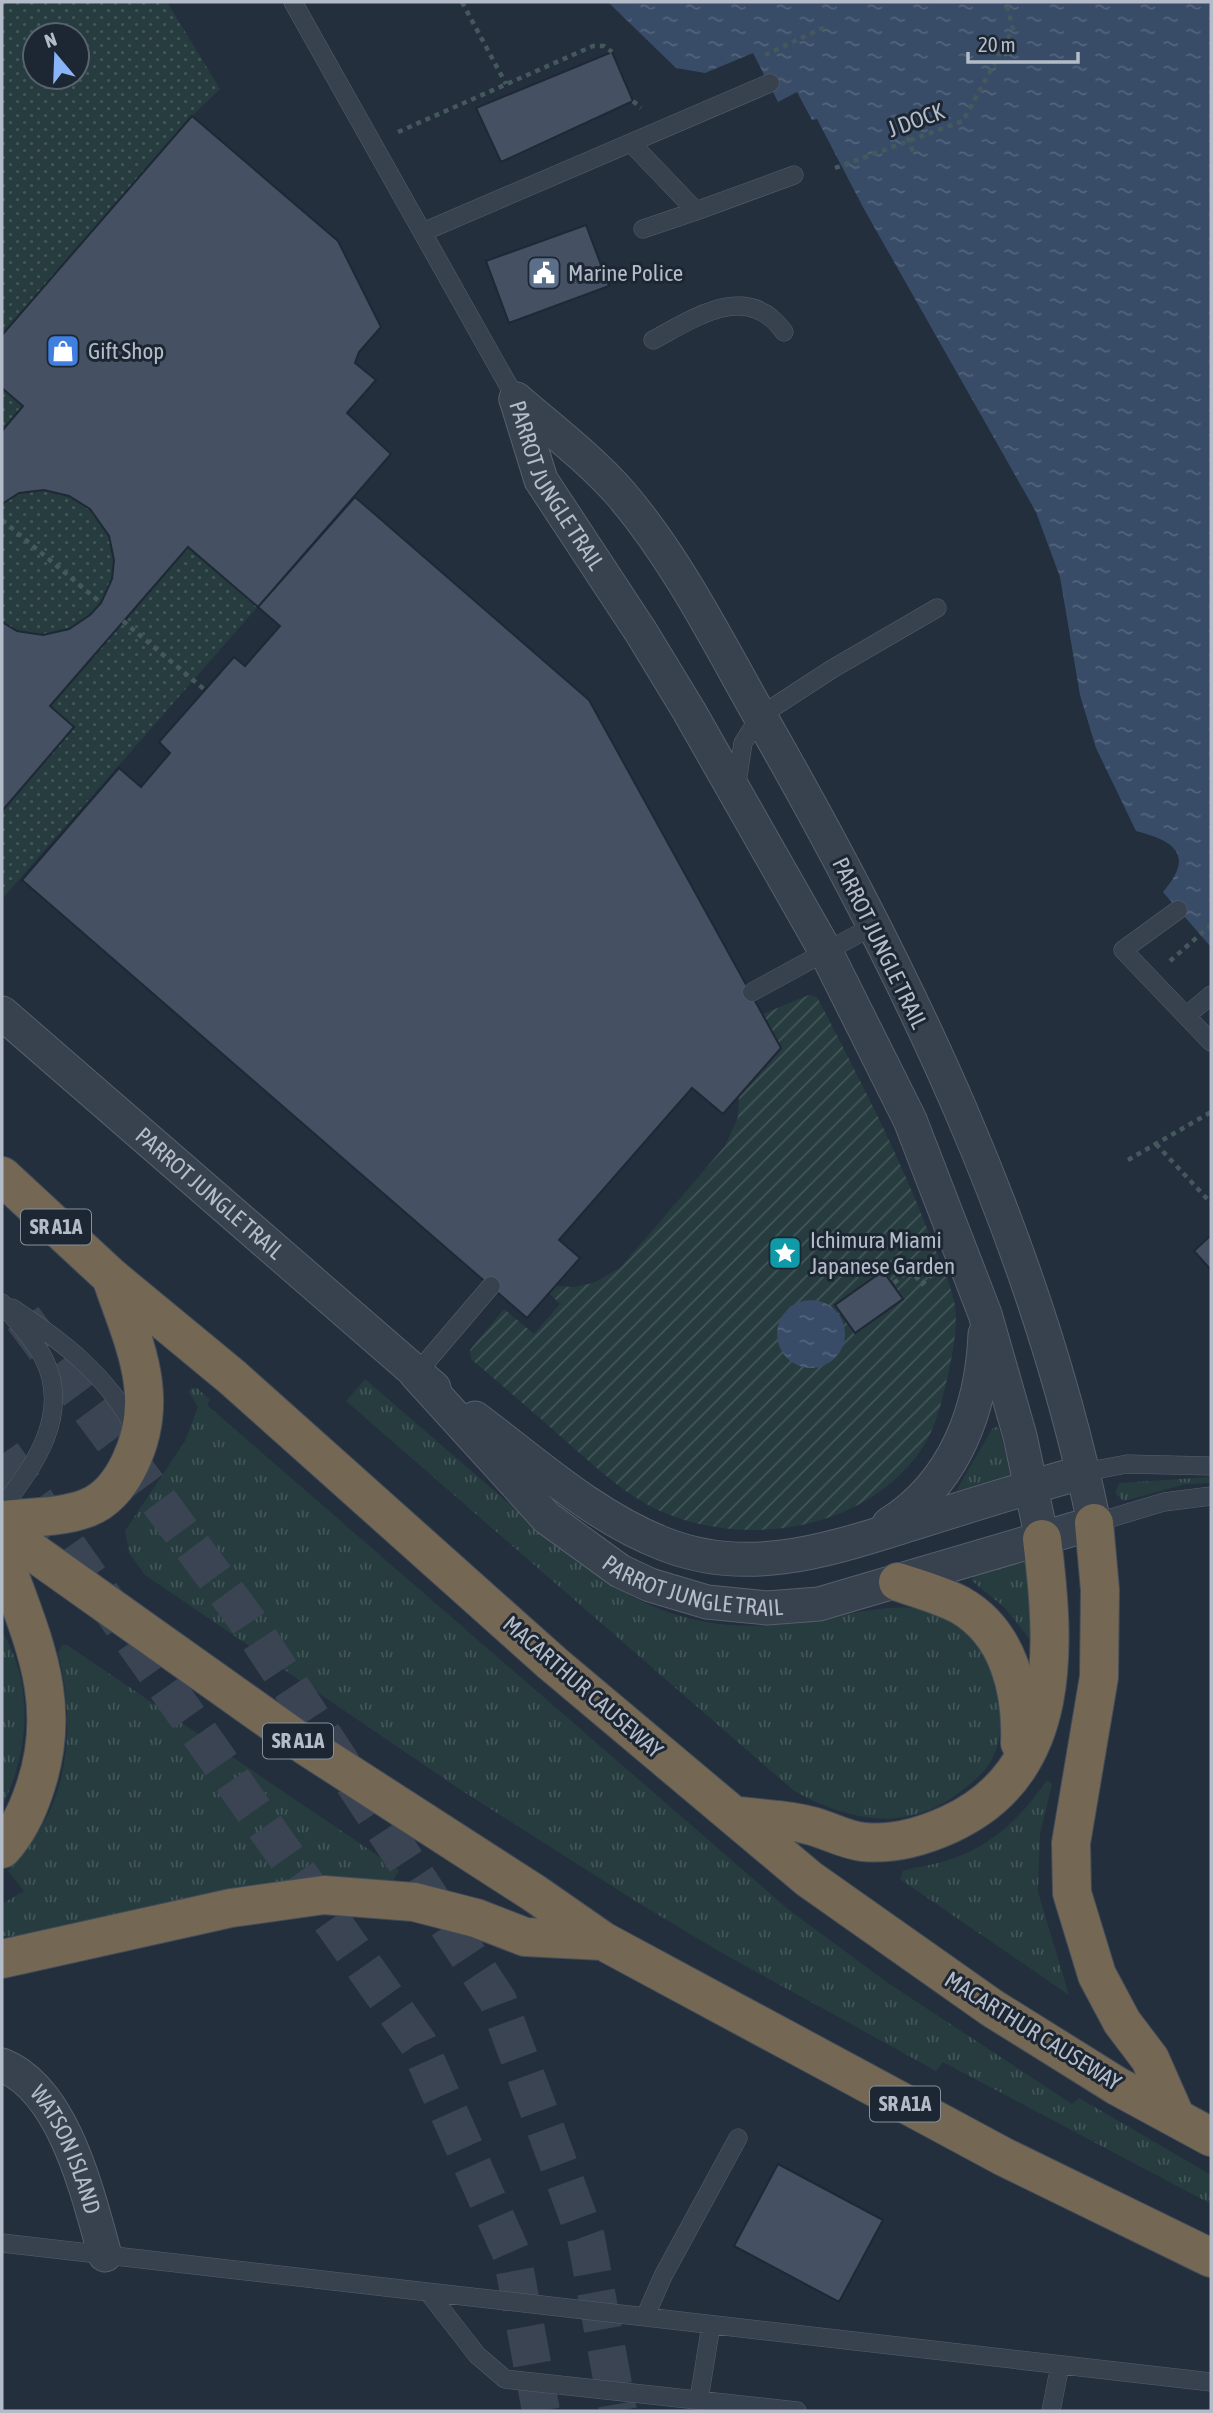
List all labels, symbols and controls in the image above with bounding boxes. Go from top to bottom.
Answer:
north arrow [21,21,91,91]
scale bar [968,21,1078,65]
text: N [42,28,59,52]
text: 20 m [978,32,1016,56]
street label: J DOCK [884,98,949,142]
public building icon: Marine Police [525,254,563,292]
place label: Marine Police [568,260,683,286]
shop icon: Gift Shop [44,332,82,370]
place label: Gift Shop [88,338,164,364]
street label: PARROT JUNGLE TRAIL [504,398,609,575]
street label: PARROT JUNGLE TRAIL [827,853,933,1033]
street label: PARROT JUNGLE TRAIL [131,1122,289,1264]
road number: SR A1A [21,1210,91,1244]
place label: Ichimura Miami Japanese Garden [810,1227,955,1279]
place icon: Ichimura Miami Japanese Garden [766,1234,804,1272]
street label: PARROT JUNGLE TRAIL [598,1550,784,1621]
street label: MACARTHUR CAUSEWAY [498,1611,669,1764]
road number: SR A1A [263,1724,333,1758]
street label: MACARTHUR CAUSEWAY [940,1966,1126,2096]
street label: WATSON ISLAND [25,2080,106,2217]
road number: SR A1A [870,2086,940,2122]

